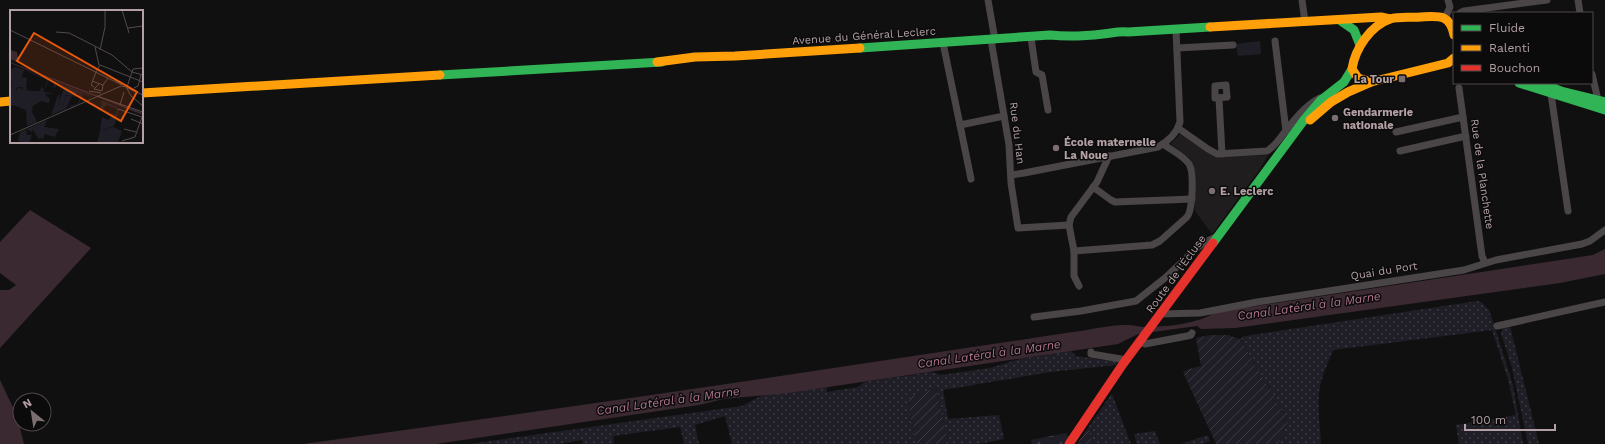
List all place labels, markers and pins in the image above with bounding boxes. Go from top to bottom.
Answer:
place label: La Tour [1354,73,1394,86]
marker: La Tour [1397,74,1407,84]
place label: Gendarmerie nationale [1343,106,1413,132]
marker: Gendarmerie nationale [1330,113,1340,123]
place label: École maternelle La Noue [1064,136,1156,162]
marker: École maternelle La Noue [1051,143,1061,153]
place label: E. Leclerc [1220,185,1273,198]
marker: E. Leclerc [1207,186,1217,196]

